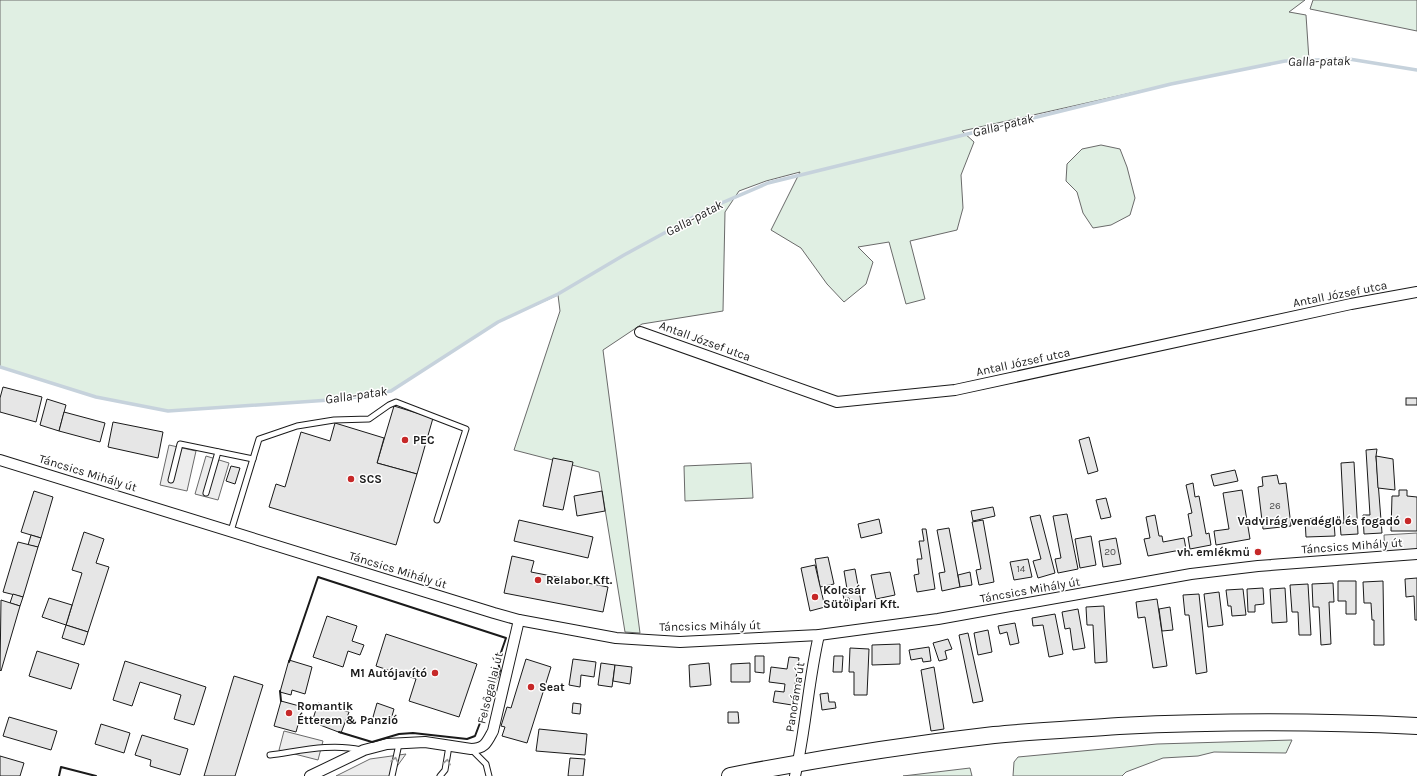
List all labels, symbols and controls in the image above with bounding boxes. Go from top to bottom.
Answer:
water label: Galla-patak [1288,53,1351,69]
water label: Galla-patak [971,110,1035,140]
water label: Galla-patak [663,197,725,239]
street label: Antall József utca [1292,278,1388,310]
street label: Antall József utca [658,318,752,364]
street label: Antall József utca [975,345,1071,379]
water label: Galla-patak [324,383,388,407]
place label: PEC [413,433,435,447]
marker: PEC [400,435,410,445]
street label: Táncsics Mihály út [37,451,139,495]
place label: SCS [359,472,382,486]
marker: SCS [346,474,356,484]
house number: 26 [1269,500,1281,512]
place label: Vadvirág vendéglő és fogadó [1238,514,1400,528]
marker: Vadvirág vendéglő és fogadó [1403,516,1413,526]
street label: Táncsics Mihály út [1301,535,1404,557]
place label: vh. emlékmű [1177,545,1250,559]
house number: 20 [1104,546,1116,558]
marker: vh. emlékmű [1253,547,1263,557]
street label: Táncsics Mihály út [347,548,449,592]
house number: 14 [1017,563,1026,575]
place label: Relabor Kft. [546,573,613,587]
street label: Táncsics Mihály út [979,574,1082,606]
marker: Relabor Kft. [533,575,543,585]
place label: Kolcsár Sütőipari Kft. [823,583,900,611]
marker: Kolcsár Sütőipari Kft. [810,592,820,602]
street label: Táncsics Mihály út [659,618,761,634]
street label: Felsőgallai út [474,650,506,725]
street label: Panoráma út [783,661,808,733]
place label: M1 Autójavító [350,666,427,680]
marker: M1 Autójavító [430,668,440,678]
place label: Seat [539,680,565,694]
marker: Seat [526,682,536,692]
place label: Romantik Étterem & Panzió [297,699,398,727]
marker: Romantik Étterem & Panzió [284,708,294,718]
one-way arrow [391,757,399,763]
one-way arrow [442,758,450,765]

